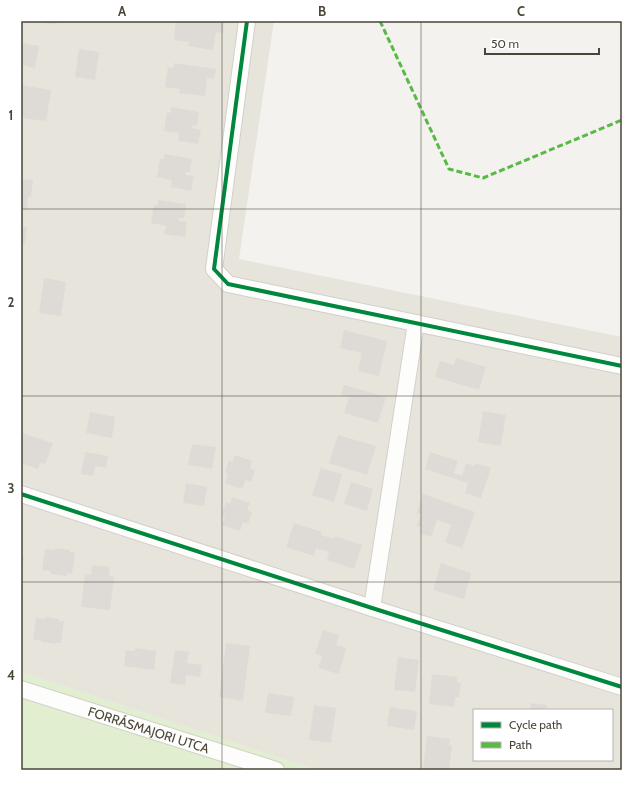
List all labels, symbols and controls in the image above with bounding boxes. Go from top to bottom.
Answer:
text: A [118,3,127,19]
text: B [318,3,326,19]
text: C [517,3,525,19]
scale bar [485,30,599,56]
text: 50 m [491,36,519,51]
text: 1 [9,107,13,123]
text: 2 [8,294,15,310]
text: 3 [7,480,15,496]
text: 4 [7,667,15,683]
street label: FORRÁSMAJORI UTCA [86,703,211,756]
legend [473,709,613,761]
text: Cycle path [509,717,562,732]
text: Path [509,737,532,752]

